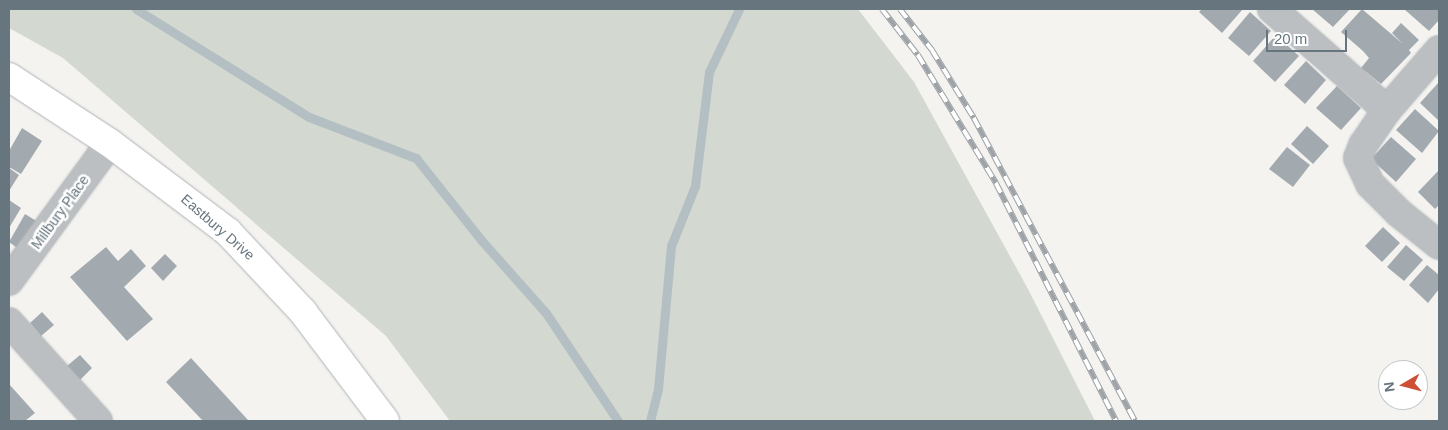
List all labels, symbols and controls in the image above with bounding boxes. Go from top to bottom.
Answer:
scale bar [1268,20,1349,52]
text: 20 m [1274,30,1307,47]
street label: Millbury Place [28,172,92,252]
street label: Eastbury Drive [178,191,258,263]
north arrow [1378,360,1428,410]
text: N [1381,381,1398,393]

